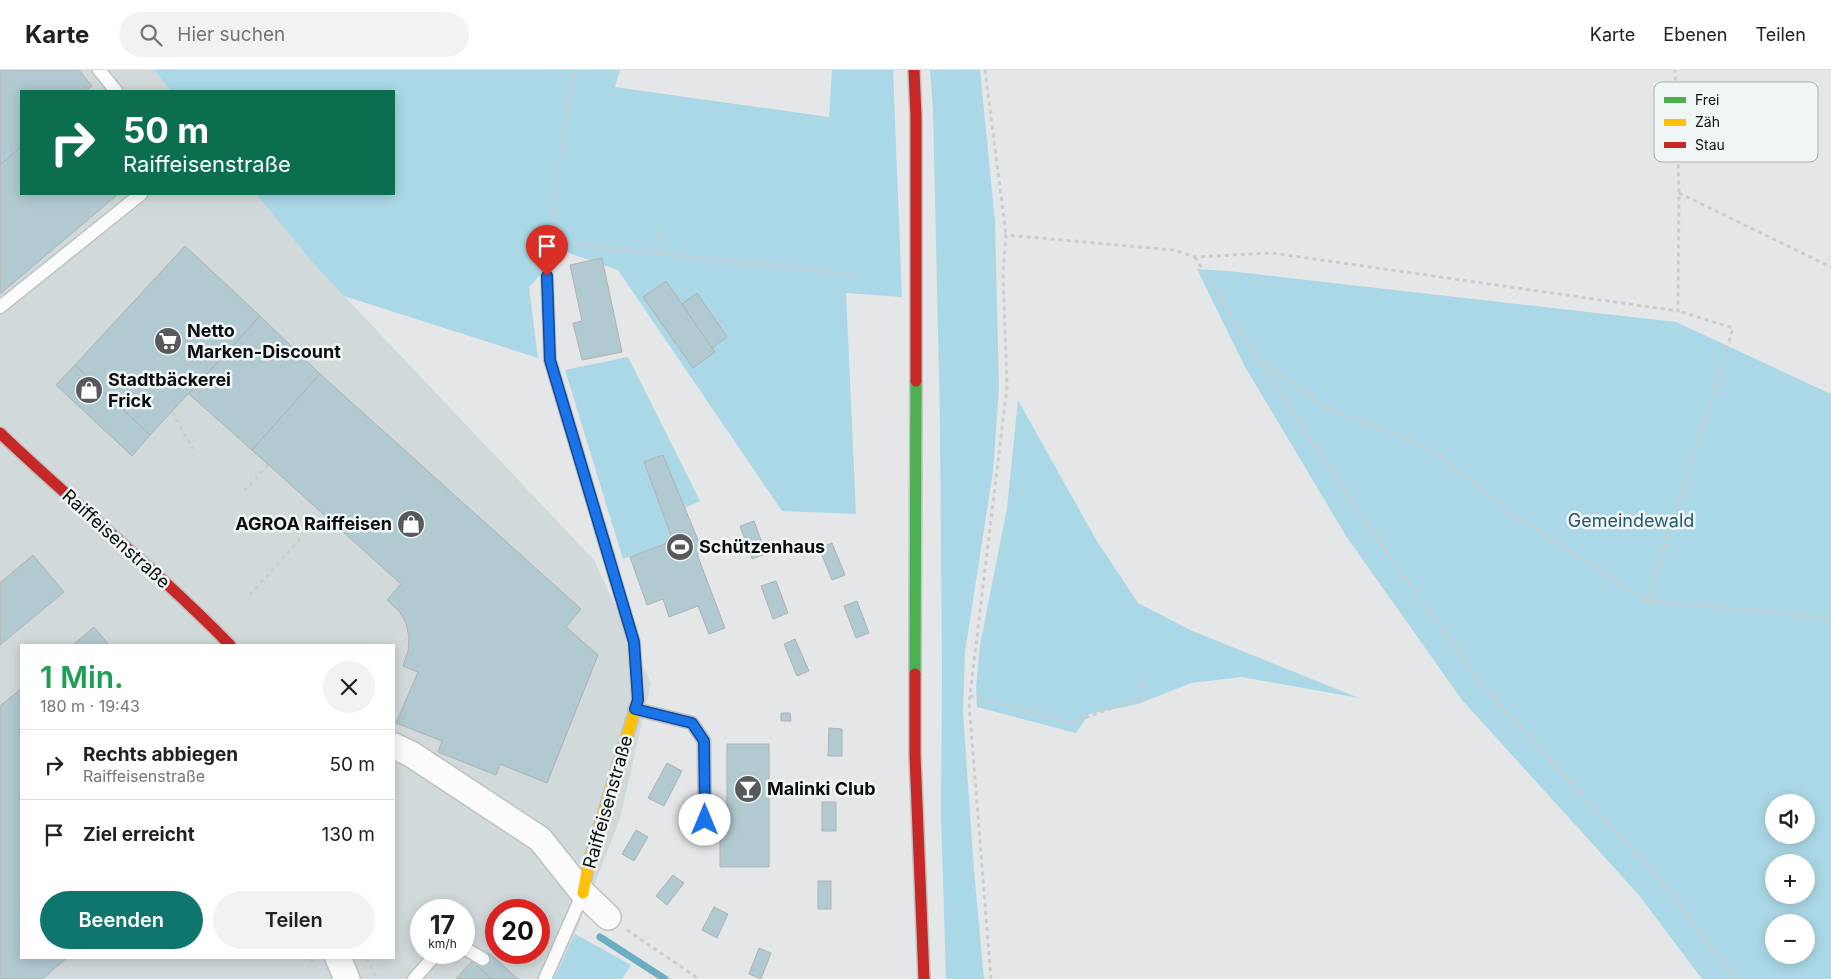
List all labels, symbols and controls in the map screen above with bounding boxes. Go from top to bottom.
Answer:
search box [119,12,469,57]
text: Karte [25,20,89,49]
icon: search [137,21,165,49]
text: Hier suchen [177,23,285,46]
text: Karte [1590,24,1635,45]
text: Ebenen [1663,24,1727,45]
text: Teilen [1755,24,1806,45]
legend [1654,82,1818,162]
text: Frei [1695,91,1719,108]
text: 50 m [123,109,209,151]
icon: right [40,110,105,175]
text: Zäh [1695,113,1720,130]
text: Stau [1695,136,1725,153]
text: Raiffeisenstraße [123,151,291,177]
pin [526,225,568,276]
icon: arrive [533,232,561,260]
place label: Netto Marken-Discount [187,320,341,362]
supermarket icon: Netto Marken-Discount [153,326,183,356]
place label: Stadtbäckerei Frick [108,369,231,411]
shop icon: Stadtbäckerei Frick [74,375,104,405]
street label: Raiffeisenstraße [58,485,174,592]
shop icon: AGROA Raiffeisen [396,509,426,539]
park label: Gemeindewald [1568,510,1694,531]
place label: AGROA Raiffeisen [235,513,392,534]
sports icon: Schützenhaus [665,532,695,562]
place label: Schützenhaus [699,536,825,557]
text: 1 Min. [40,659,124,695]
button: close [323,661,375,713]
text: 180 m · 19:43 [40,696,140,716]
street label: Raiffeisenstraße [578,733,637,871]
text: Rechts abbiegen [83,743,238,766]
icon: right [40,751,68,779]
text: 50 m [329,753,375,776]
text: Raiffeisenstraße [83,766,205,786]
bar icon: Malinki Club [733,774,763,804]
place label: Malinki Club [767,778,876,799]
position arrow [678,793,730,845]
map controls [1765,794,1815,964]
button: sound [1765,794,1815,844]
icon: arrive [40,821,68,849]
text: Ziel erreicht [83,823,195,846]
text: 130 m [322,823,375,846]
button: + [1765,854,1815,904]
button: Beenden [40,891,203,949]
button: Teilen [213,891,375,949]
speed limit sign: 20 [485,899,550,964]
text: 17 [430,910,455,940]
button: − [1765,914,1815,964]
text: km/h [428,936,457,951]

